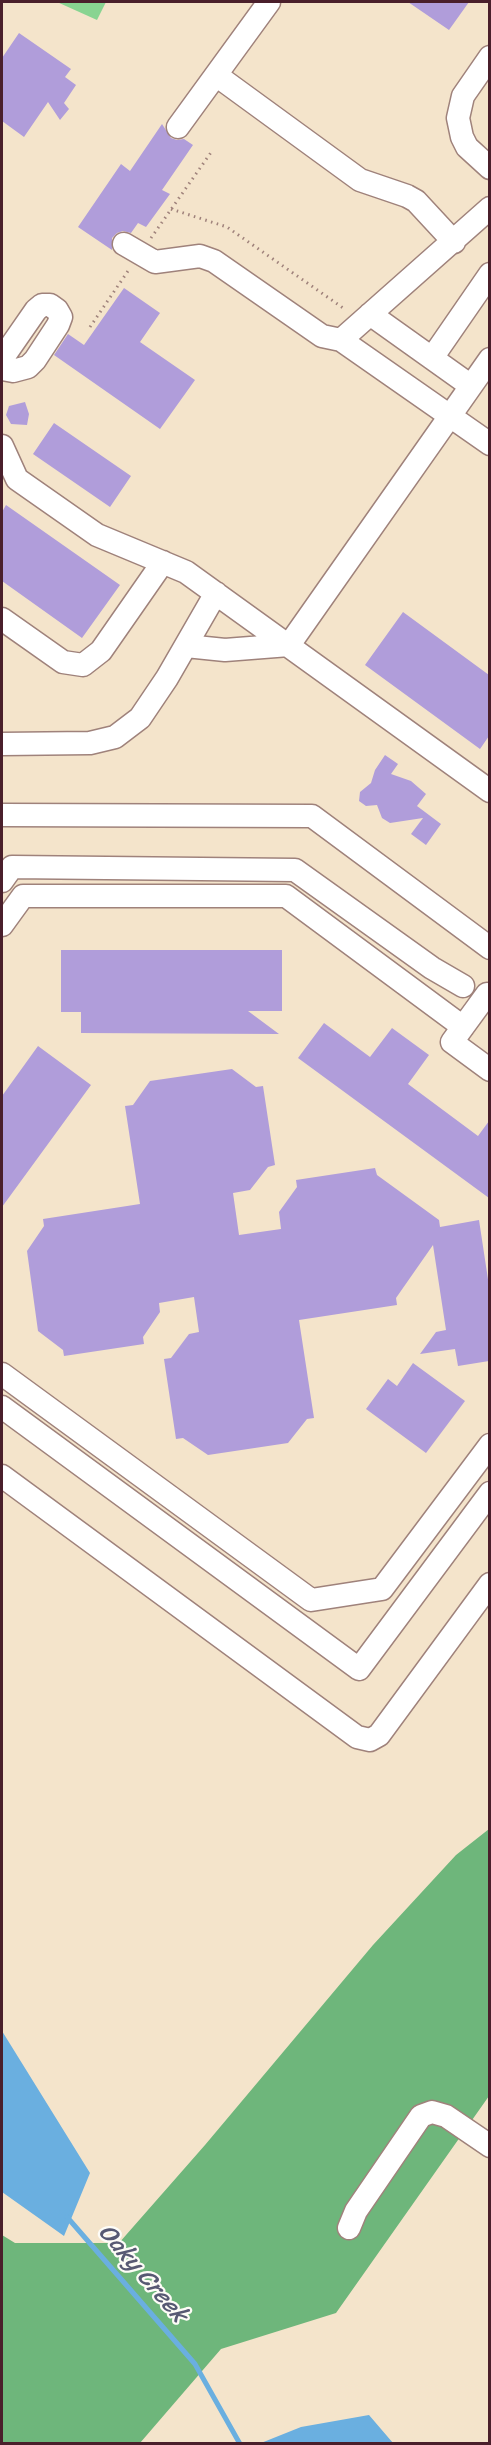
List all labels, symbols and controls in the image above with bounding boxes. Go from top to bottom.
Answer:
water label: Oaky Creek [91,2219,193,2329]

